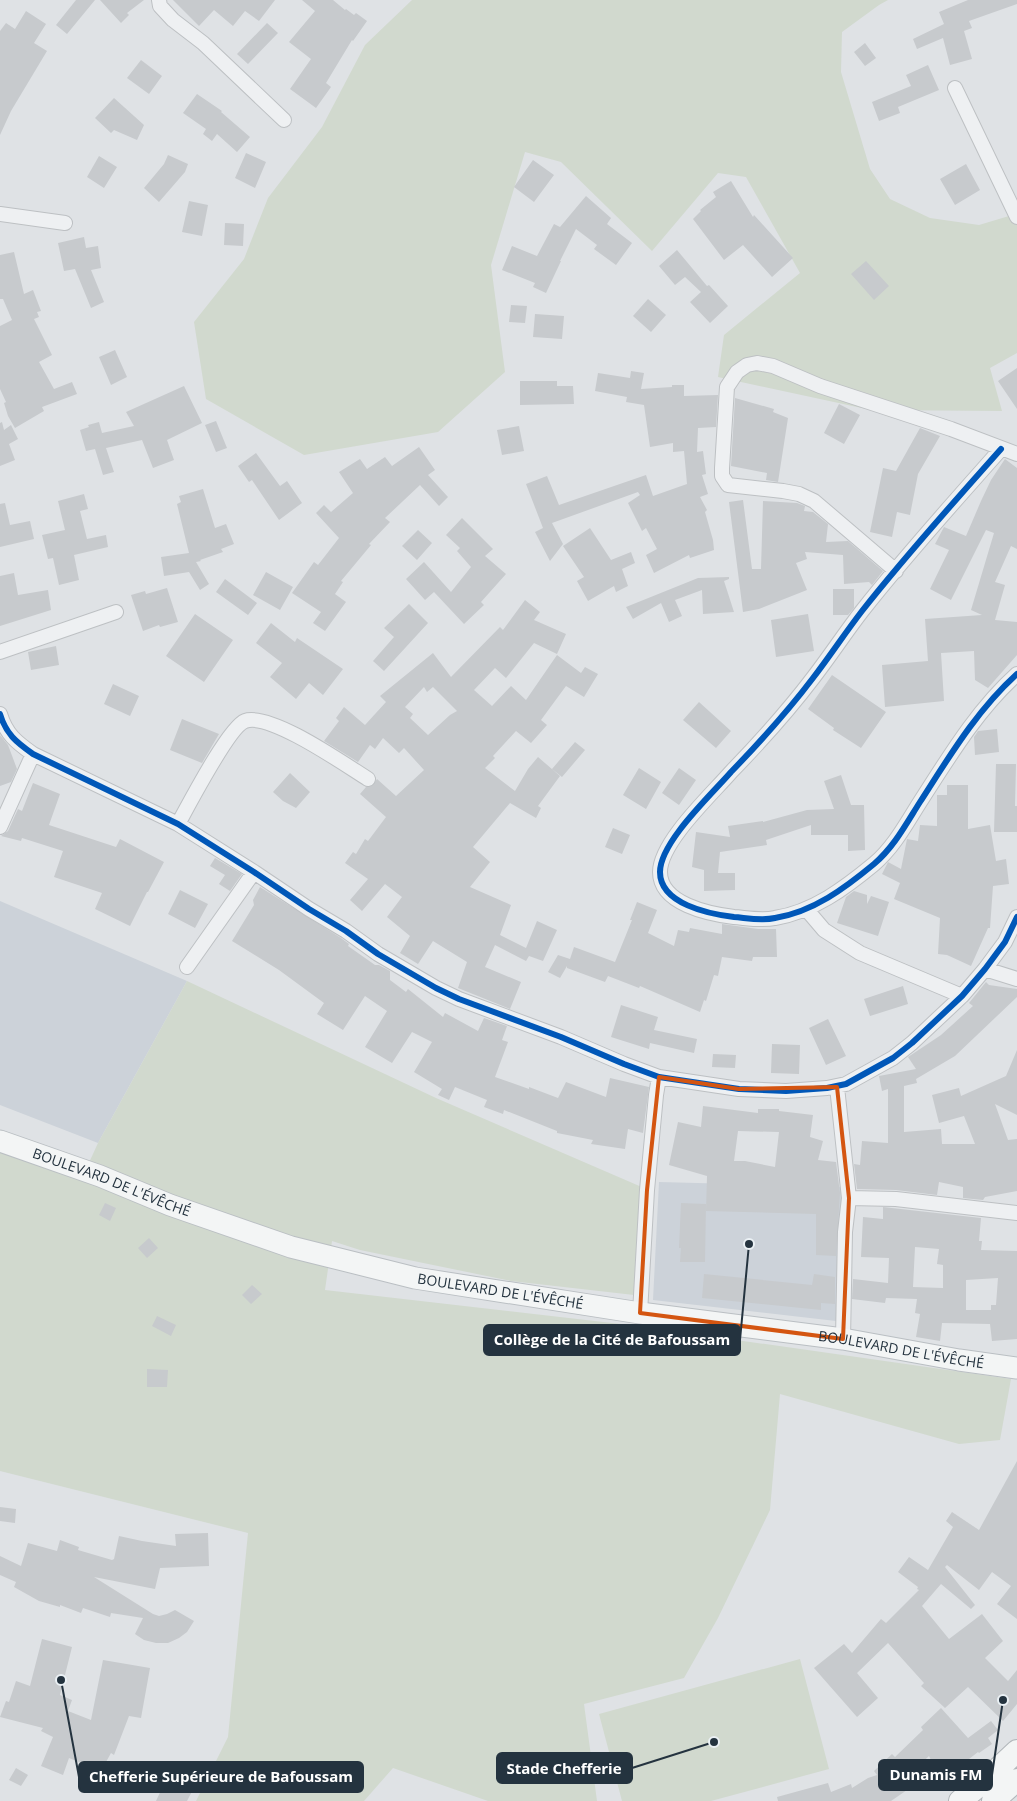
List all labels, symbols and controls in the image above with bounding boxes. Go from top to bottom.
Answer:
street label: BOULEVARD DE L'ÉVÊCHÉ [30,1143,193,1220]
street label: BOULEVARD DE L'ÉVÊCHÉ [416,1269,585,1313]
callout: Collège de la Cité de Bafoussam [484,1325,740,1355]
street label: BOULEVARD DE L'ÉVÊCHÉ [817,1326,985,1372]
text: Collège de la Cité de Bafoussam [494,1329,730,1349]
callout: Stade Chefferie [497,1753,632,1783]
text: Stade Chefferie [506,1758,622,1778]
callout: Dunamis FM [879,1760,992,1790]
callout: Chefferie Supérieure de Bafoussam [79,1762,363,1792]
text: Dunamis FM [890,1764,982,1784]
text: Chefferie Supérieure de Bafoussam [89,1766,353,1786]

